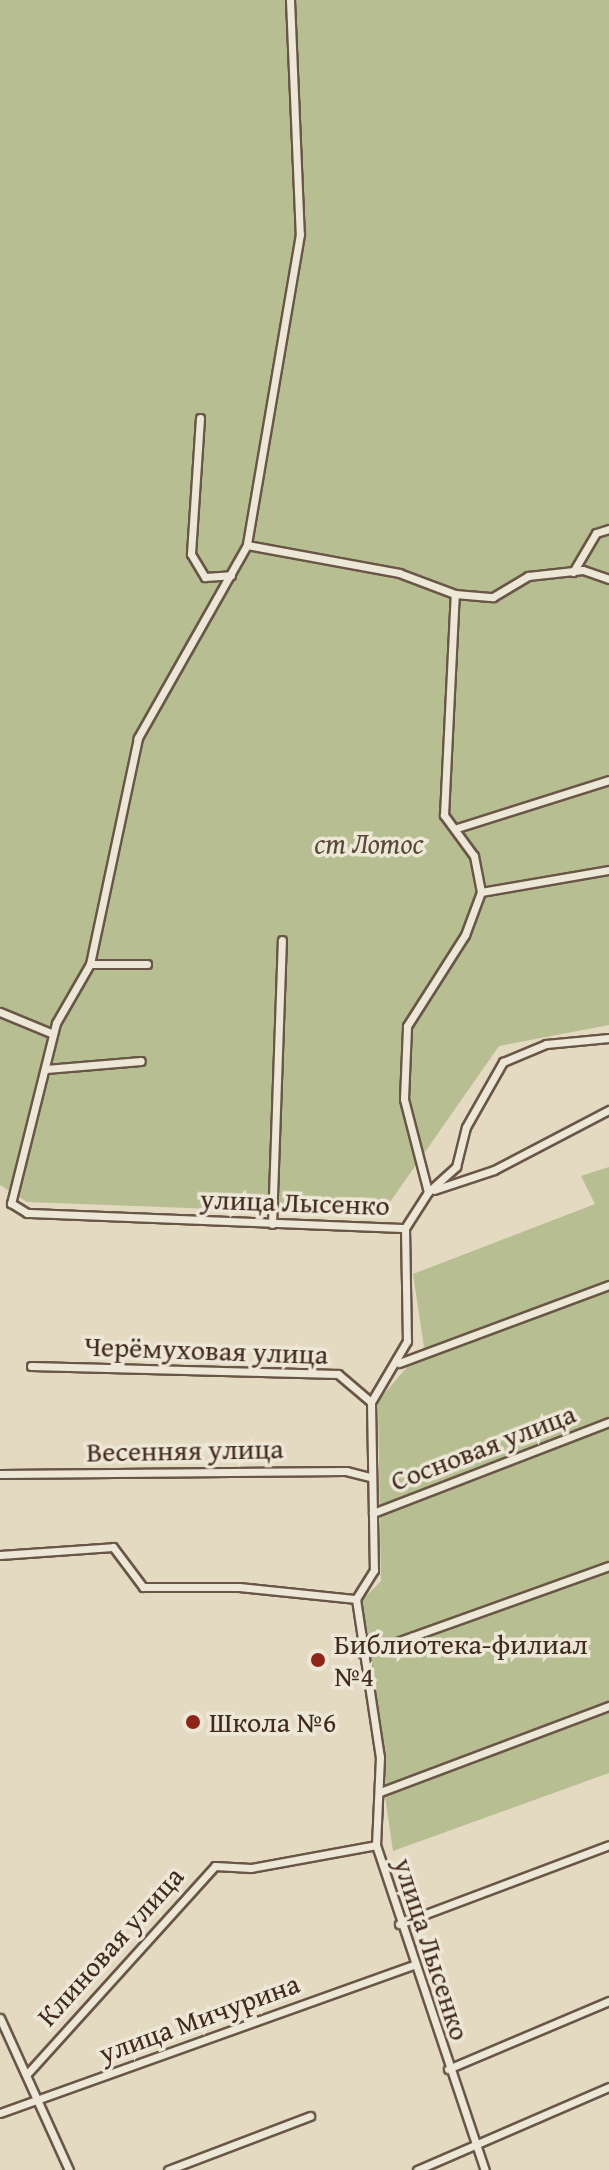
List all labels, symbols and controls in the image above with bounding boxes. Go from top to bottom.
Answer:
park label: ст Лотос [314,826,424,860]
street label: улица Лысенко [200,1182,390,1222]
street label: Черёмуховая улица [83,1329,329,1371]
street label: Сосновая улица [386,1396,580,1498]
street label: Весенняя улица [86,1431,284,1469]
place label: Библиотека-филиал №4 [334,1627,588,1693]
marker: Библиотека-филиал №4 [309,1651,327,1669]
place label: Школа №6 [209,1705,336,1739]
marker: Школа №6 [184,1713,202,1731]
street label: улица Лысенко [387,1854,477,2044]
street label: Клиновая улица [30,1859,190,2033]
street label: улица Мичурина [94,1966,304,2070]

